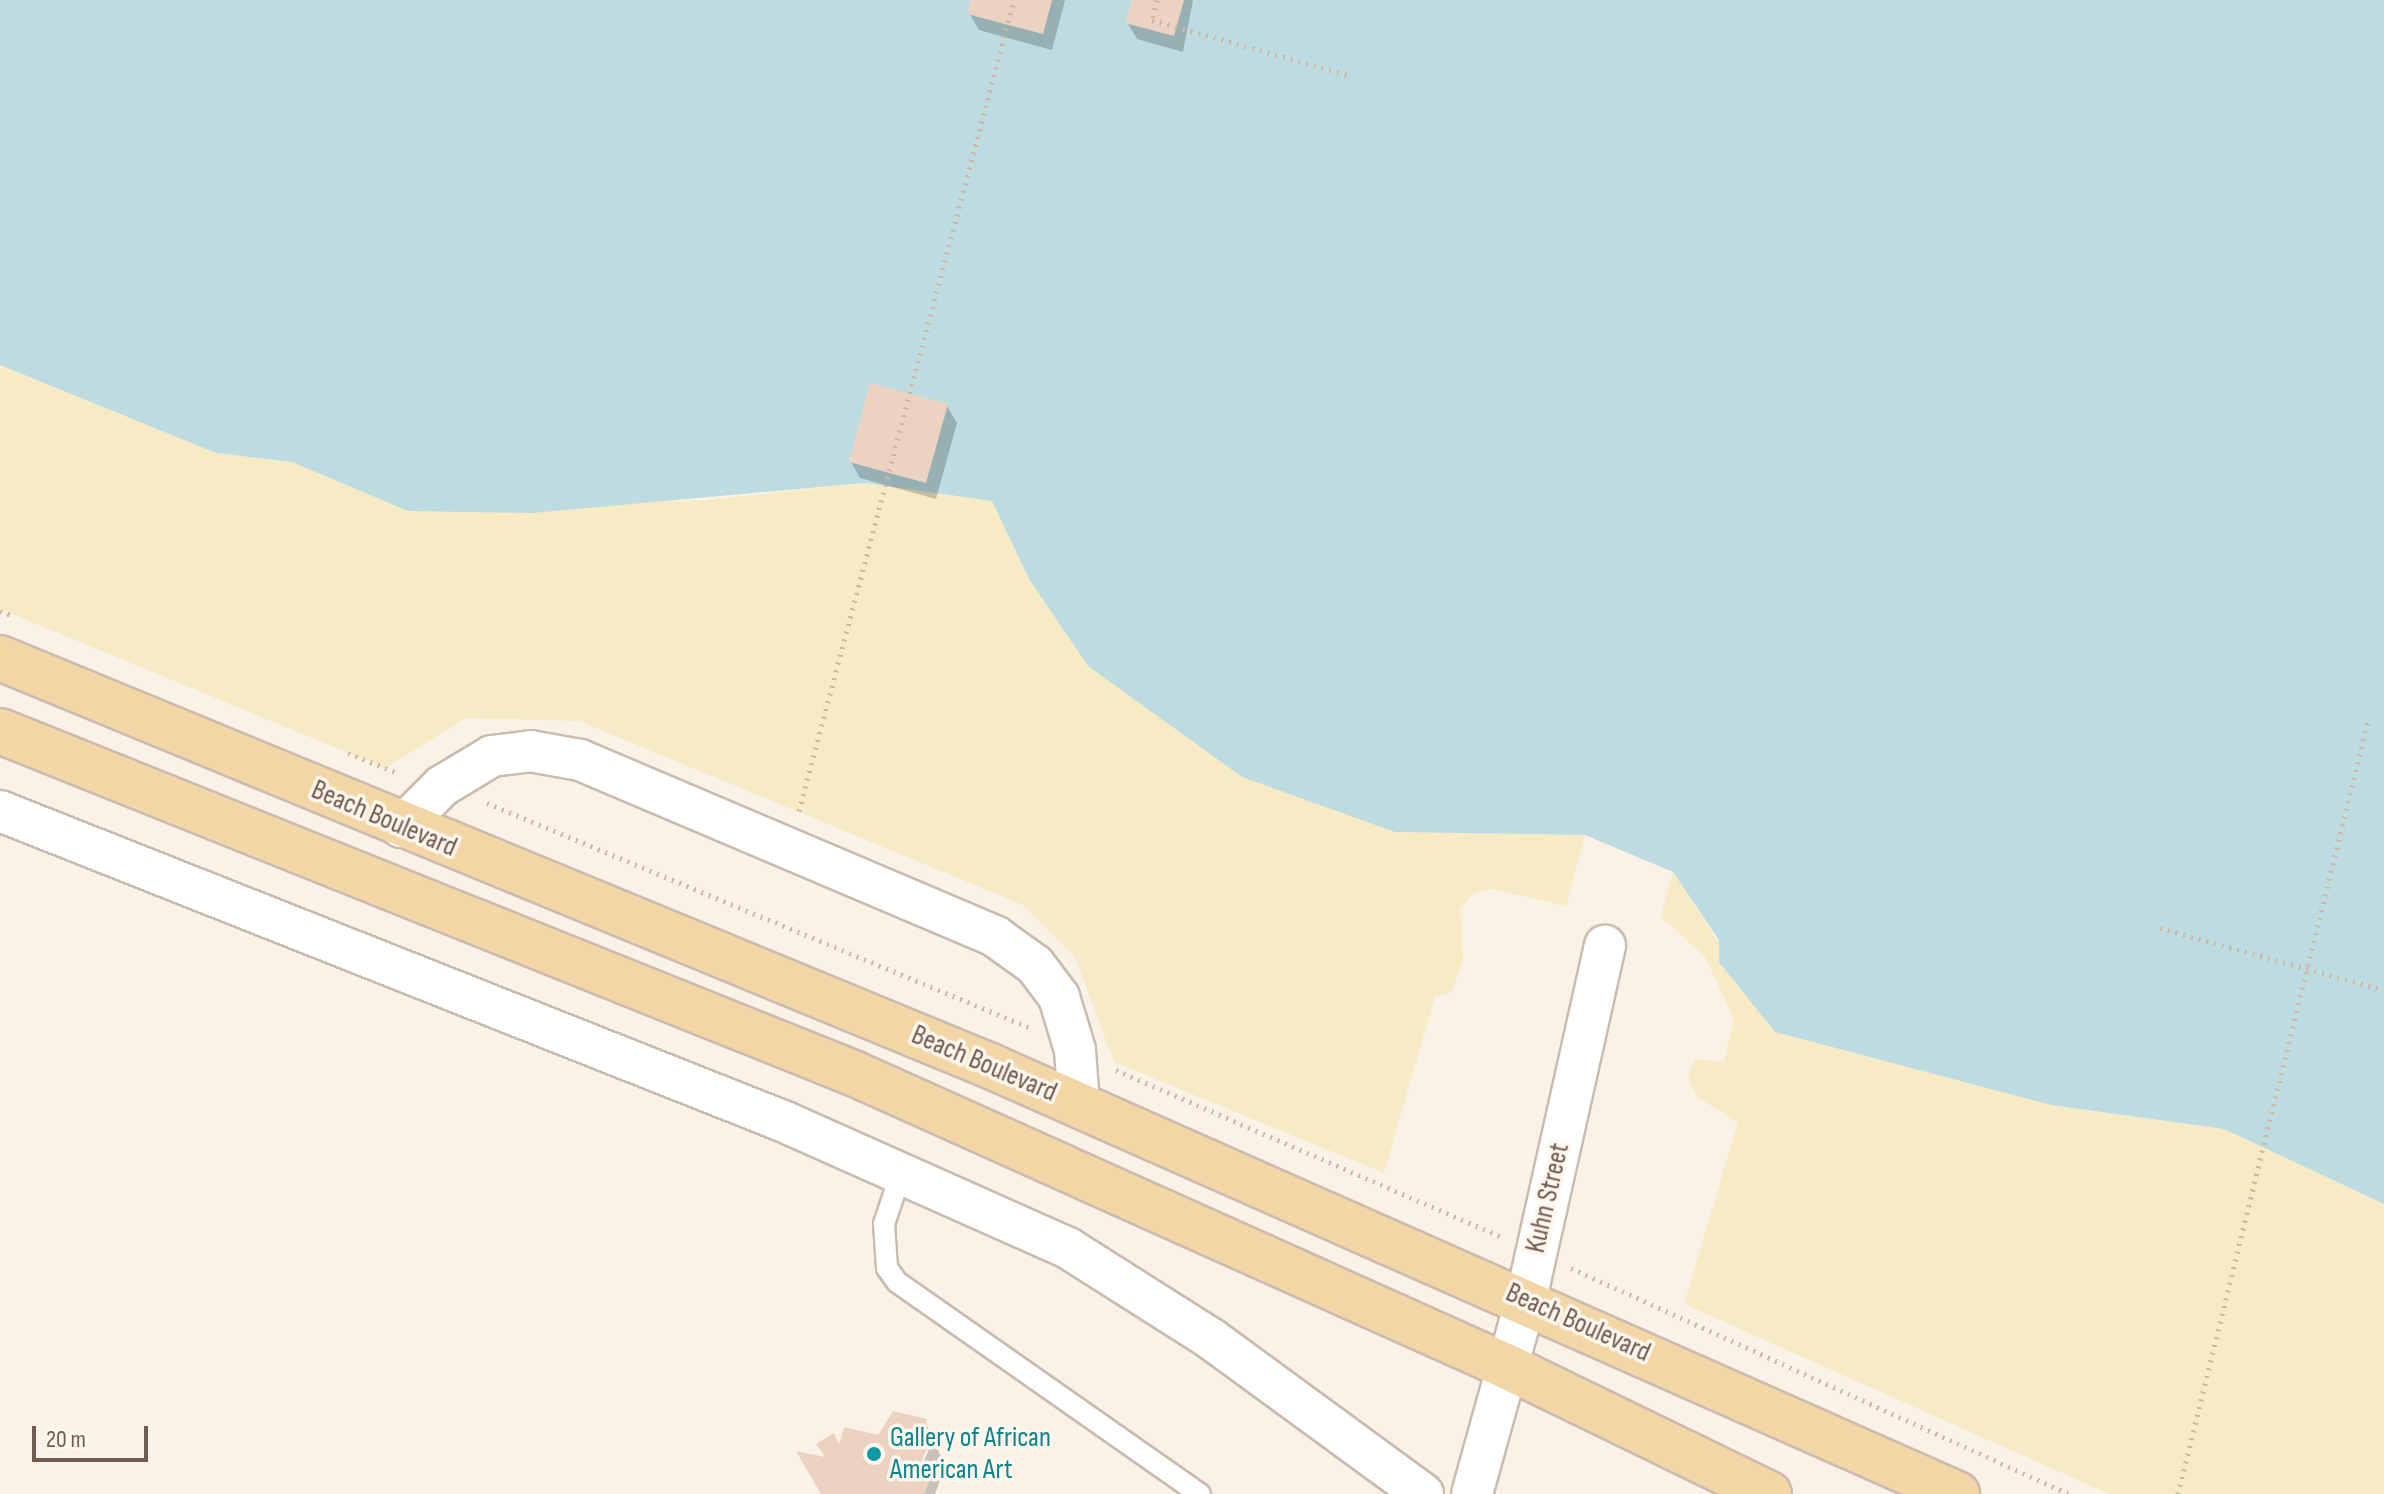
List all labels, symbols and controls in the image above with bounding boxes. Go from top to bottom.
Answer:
street label: Beach Boulevard [306,773,462,865]
street label: Beach Boulevard [906,1018,1062,1110]
street label: Kuhn Street [1519,1140,1577,1256]
street label: Beach Boulevard [1501,1276,1655,1370]
scale bar [36,1410,152,1460]
place label: Gallery of African American Art [890,1421,1051,1487]
text: 20 m [46,1425,86,1454]
marker: Gallery of African American Art [865,1445,883,1463]

